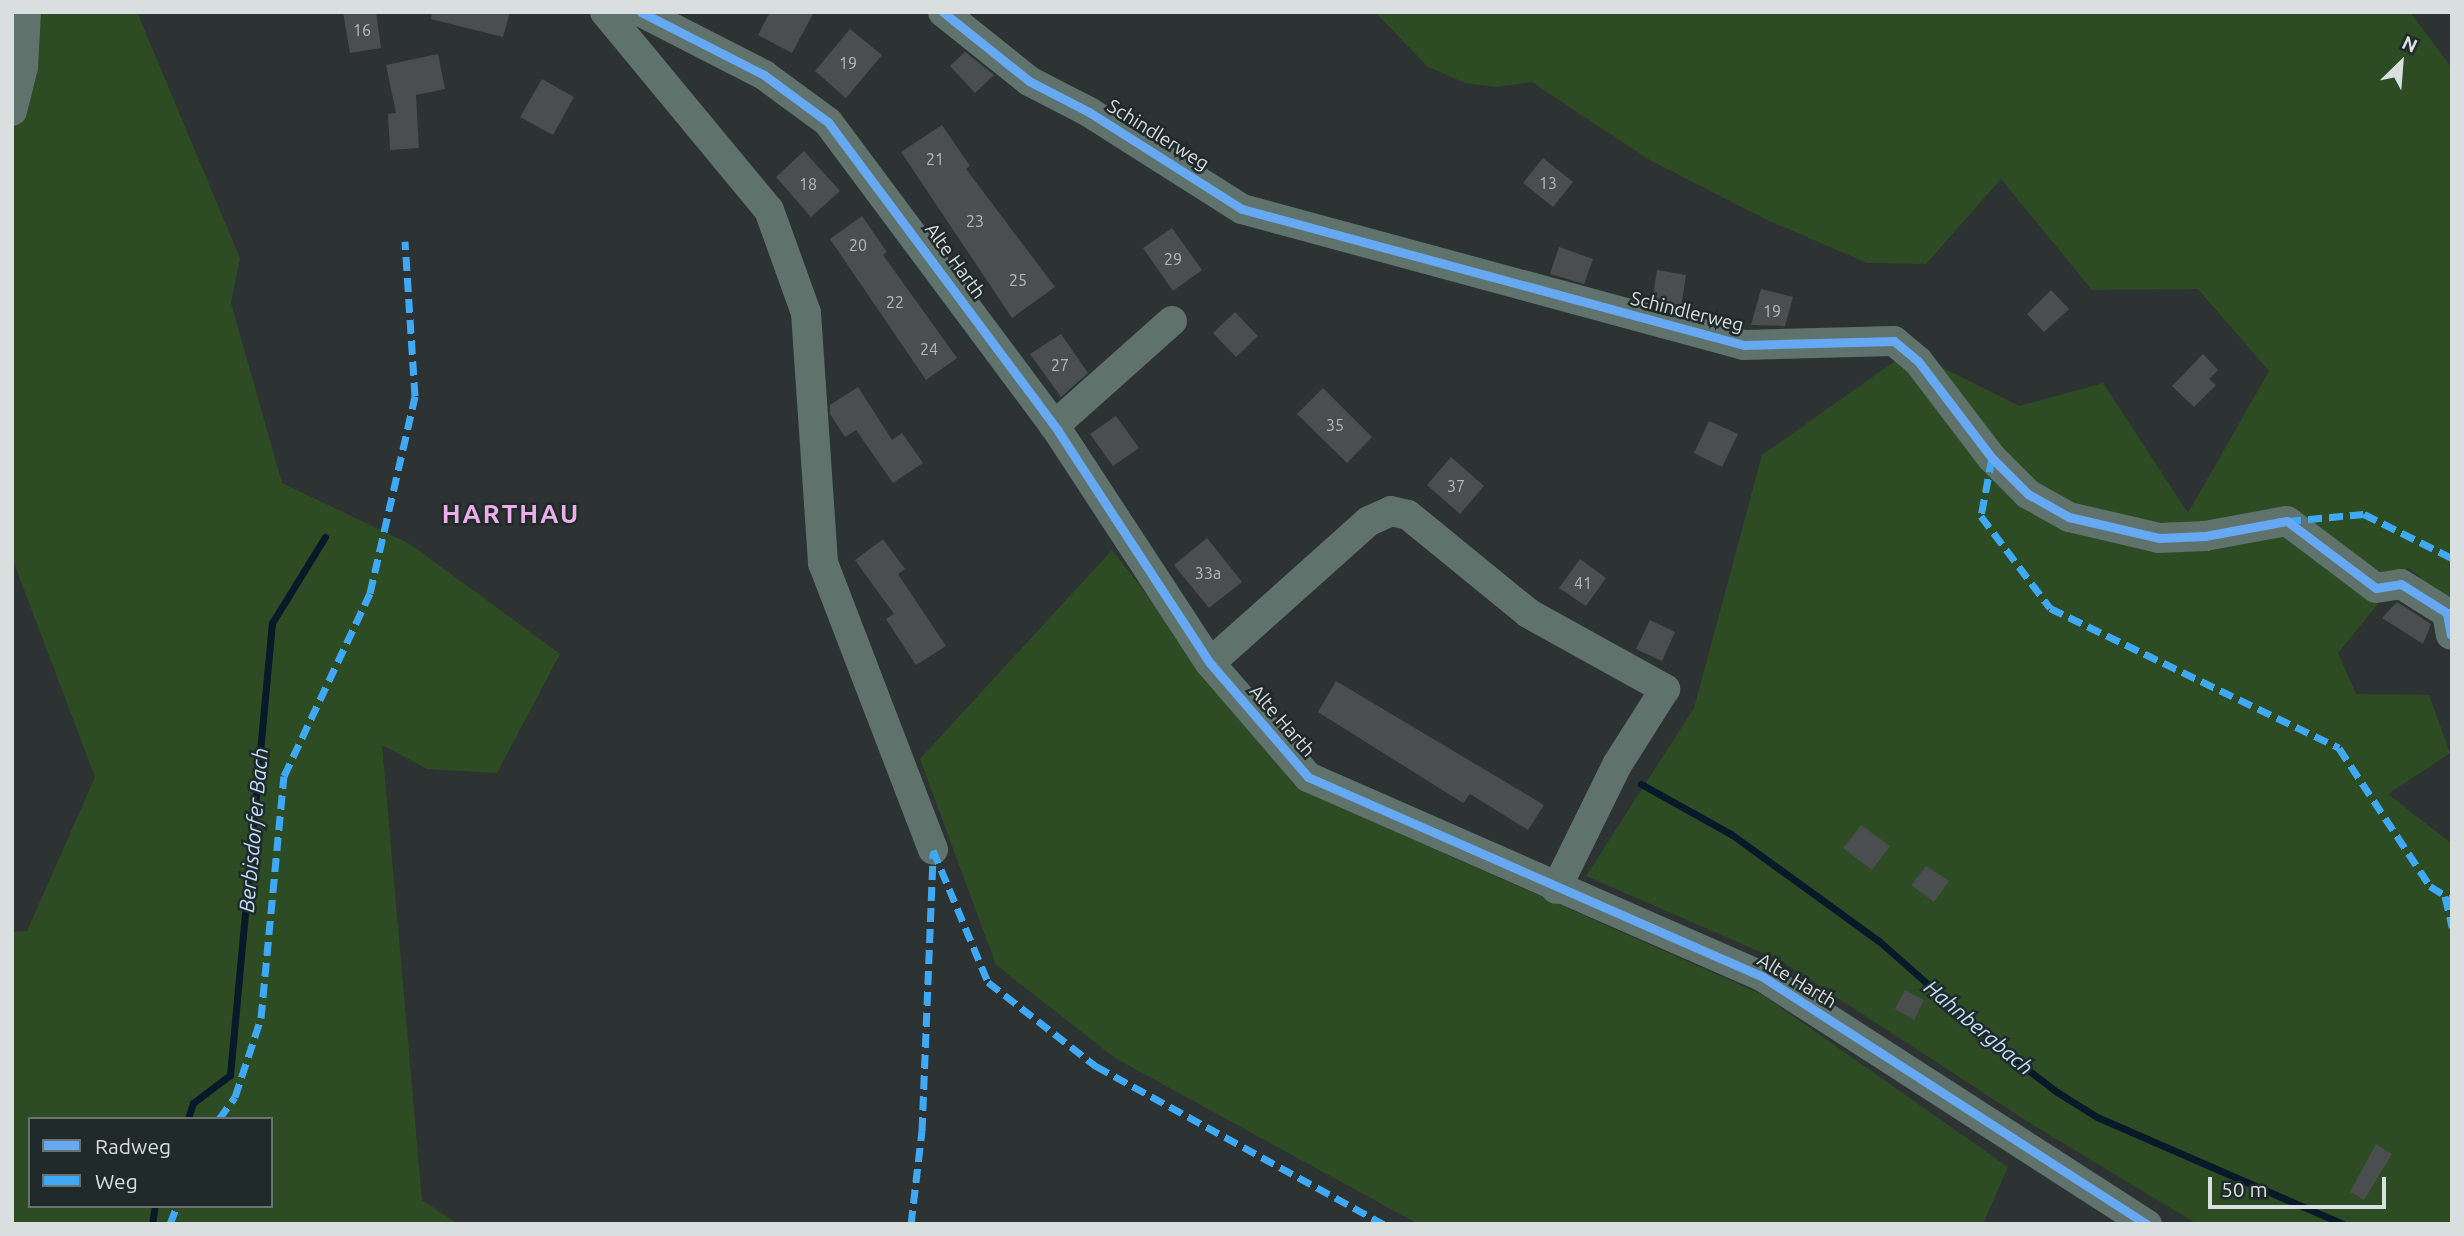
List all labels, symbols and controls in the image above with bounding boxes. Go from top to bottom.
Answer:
house number: 16 [353,20,371,40]
north arrow [2366,28,2436,98]
text: N [2399,31,2421,57]
house number: 19 [839,53,857,73]
street label: Schindlerweg [1103,95,1213,175]
house number: 21 [926,149,944,169]
house number: 13 [1539,173,1557,193]
house number: 18 [799,174,817,194]
house number: 23 [966,211,984,231]
street label: Alte Harth [920,219,990,303]
house number: 20 [849,235,867,255]
house number: 29 [1164,249,1182,269]
house number: 25 [1009,270,1027,290]
street label: Schindlerweg [1628,287,1746,337]
house number: 22 [886,292,904,312]
house number: 19 [1763,301,1781,321]
house number: 24 [920,339,938,359]
house number: 27 [1051,355,1069,375]
house number: 35 [1326,415,1344,435]
house number: 37 [1447,476,1465,496]
district label: HARTHAU [443,498,579,530]
house number: 33a [1195,563,1221,583]
house number: 41 [1574,573,1592,593]
street label: Alte Harth [1244,680,1320,762]
water label: Berbisdorfer Bach [233,747,273,913]
street label: Alte Harth [1753,949,1841,1013]
water label: Hahnbergbach [1919,974,2039,1080]
legend [28,1117,273,1208]
text: Radweg [95,1134,171,1158]
scale bar [2212,1162,2390,1206]
text: Weg [95,1169,138,1193]
text: 50 m [2221,1177,2268,1201]

